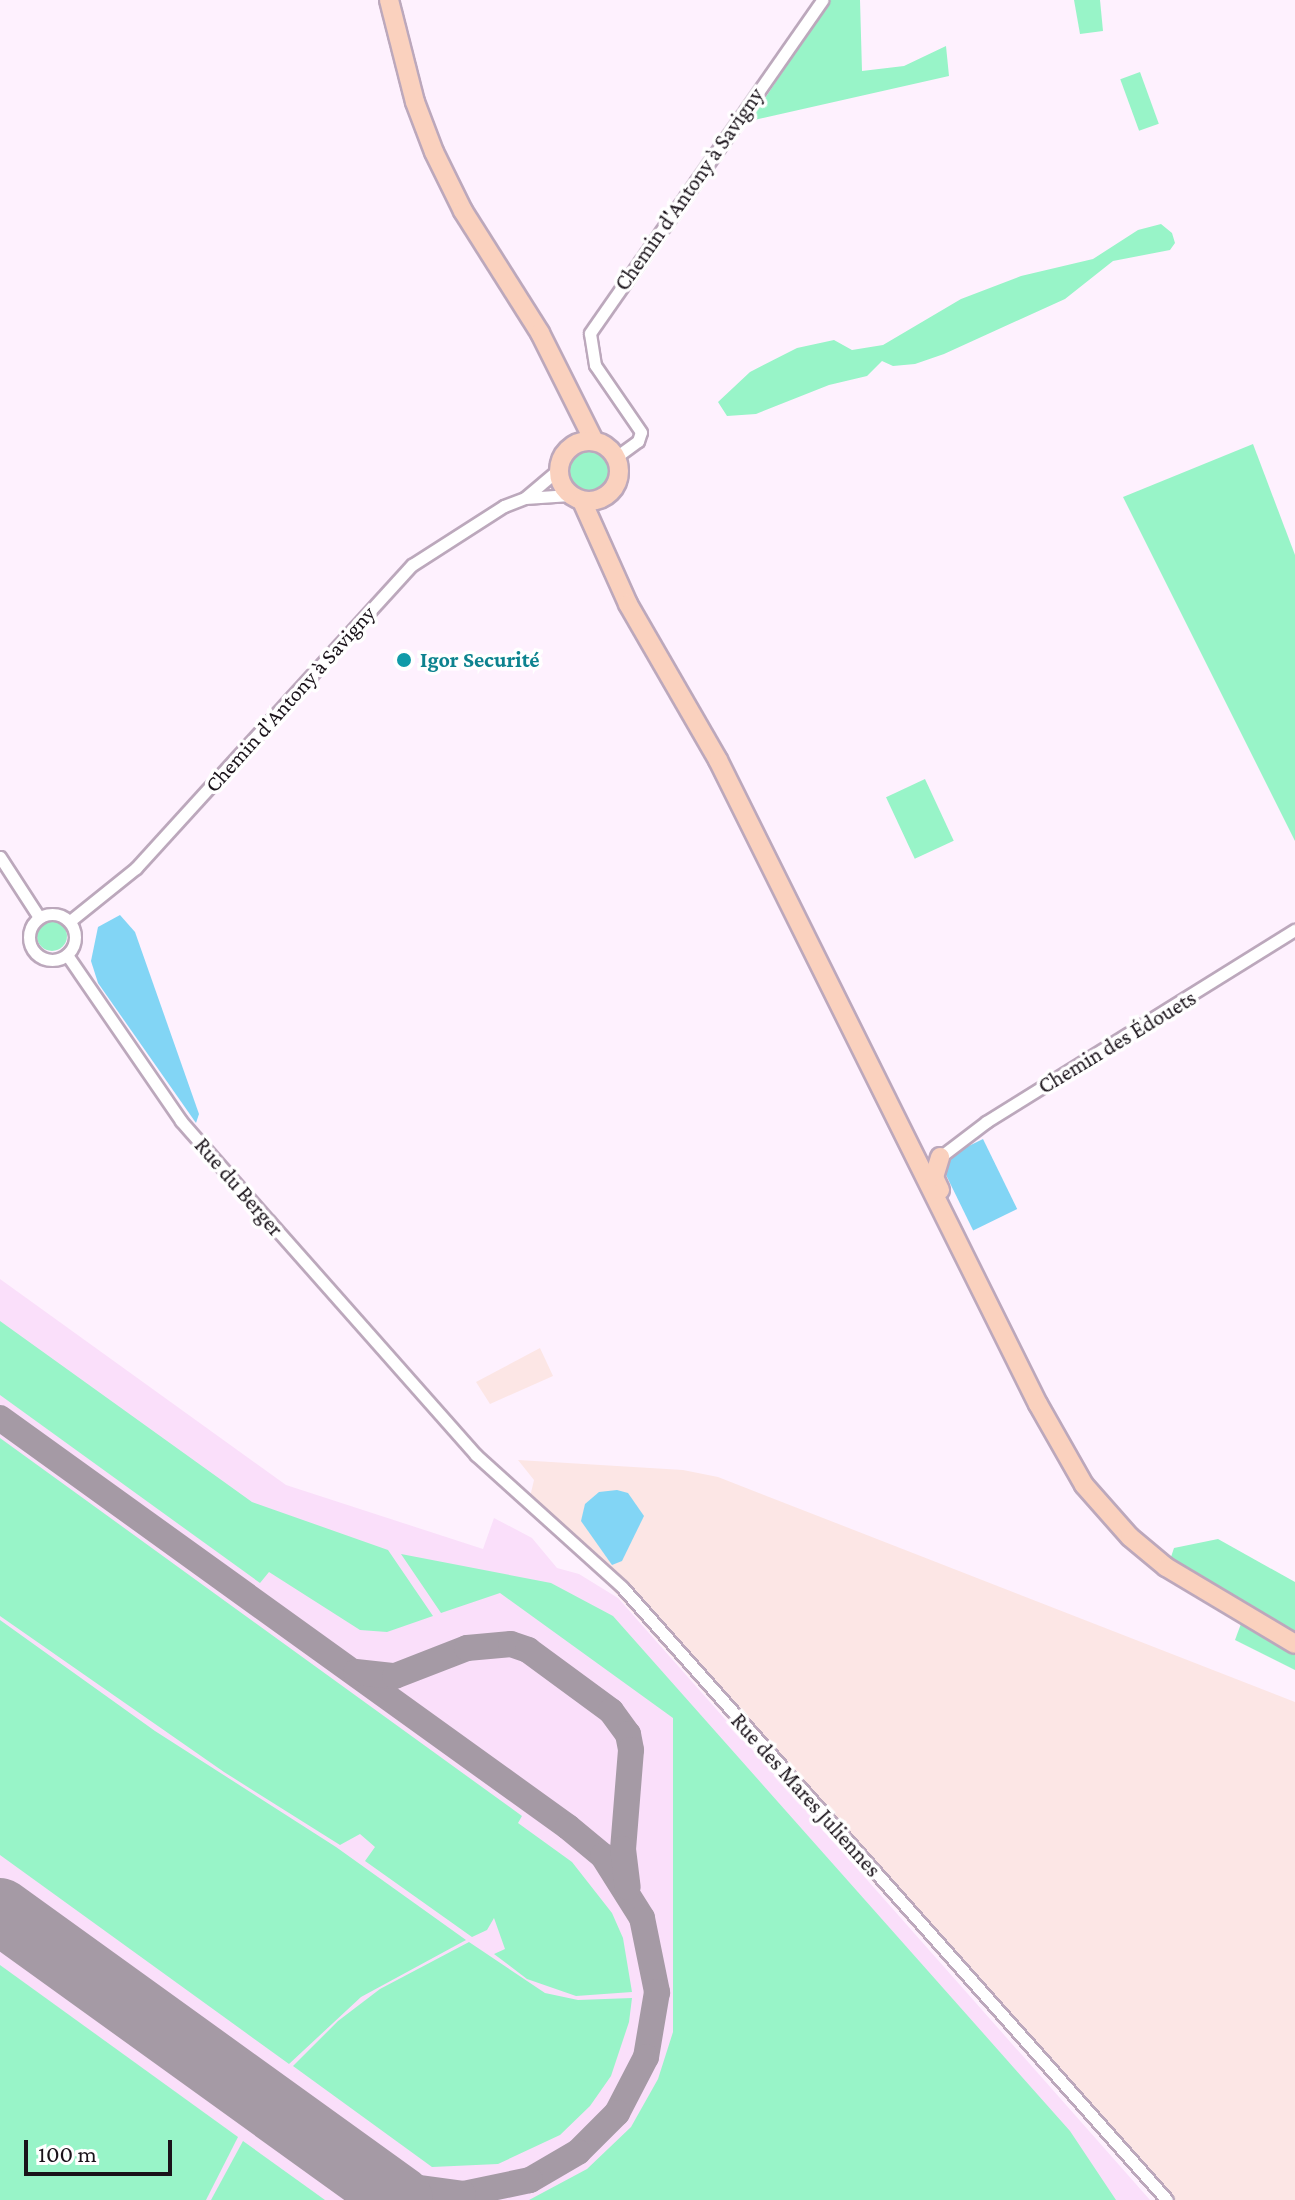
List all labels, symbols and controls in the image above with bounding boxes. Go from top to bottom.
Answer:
street label: Chemin d'Antony à Savigny [609,82,769,296]
street label: Chemin d'Antony à Savigny [199,600,381,798]
place label: Igor Securité [420,647,540,673]
marker: Igor Securité [395,651,413,669]
street label: Chemin des Édouets [1033,985,1201,1099]
street label: Rue du Berger [189,1132,289,1242]
street label: Rue des Mares Juliennes [726,1708,886,1882]
scale bar [28,2124,176,2174]
text: 100 m [38,2140,97,2167]

